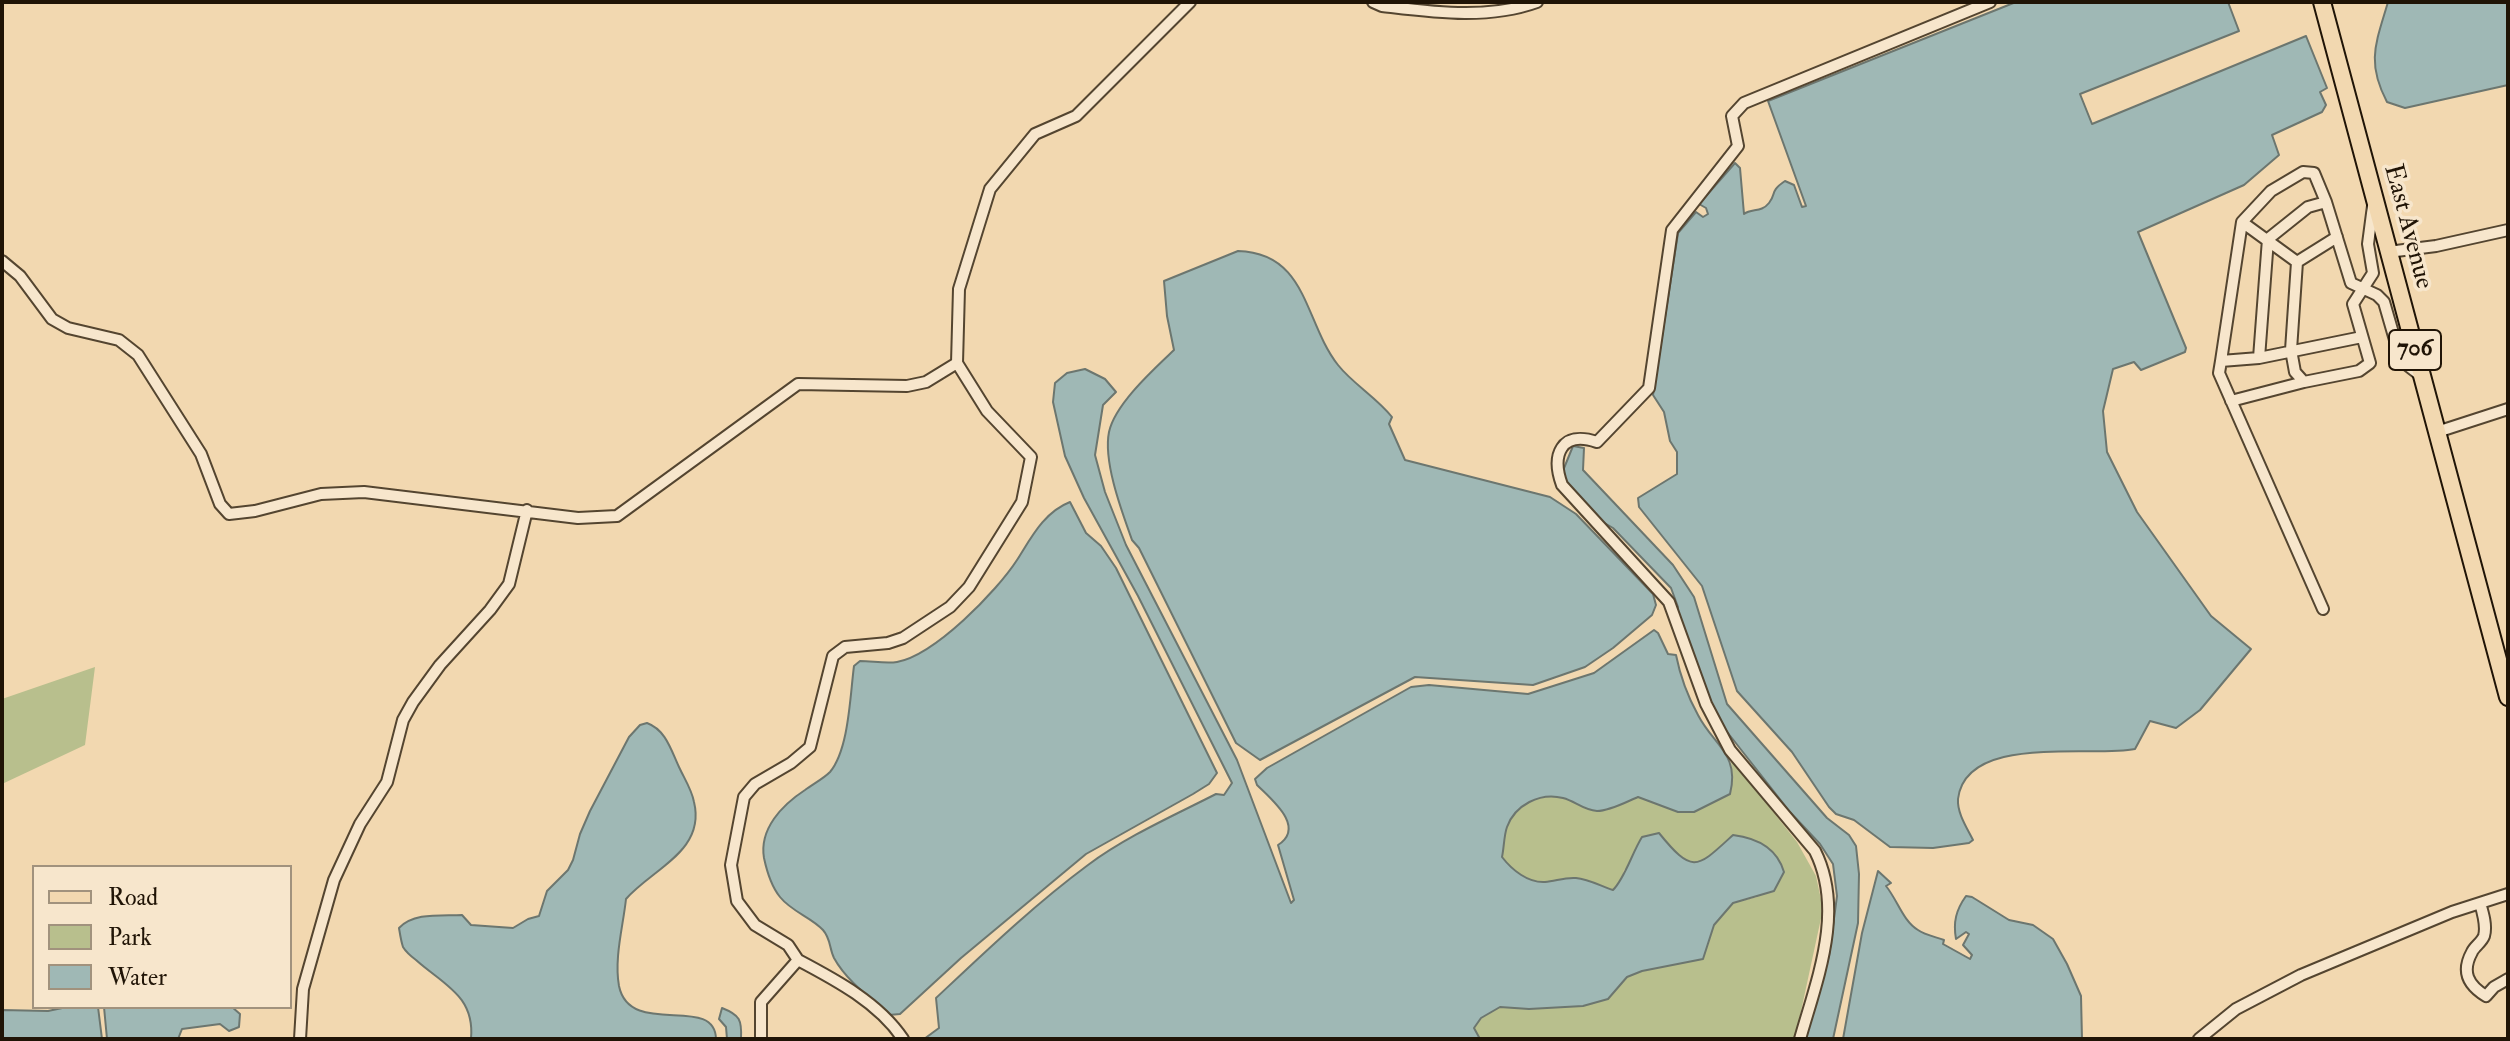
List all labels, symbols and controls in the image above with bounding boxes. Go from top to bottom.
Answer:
street label: East Avenue [2375,161,2439,293]
road number: 706 [2389,330,2441,370]
legend [32,865,292,1009]
text: Road [108,882,158,913]
text: Park [108,922,152,953]
text: Water [108,962,167,993]

